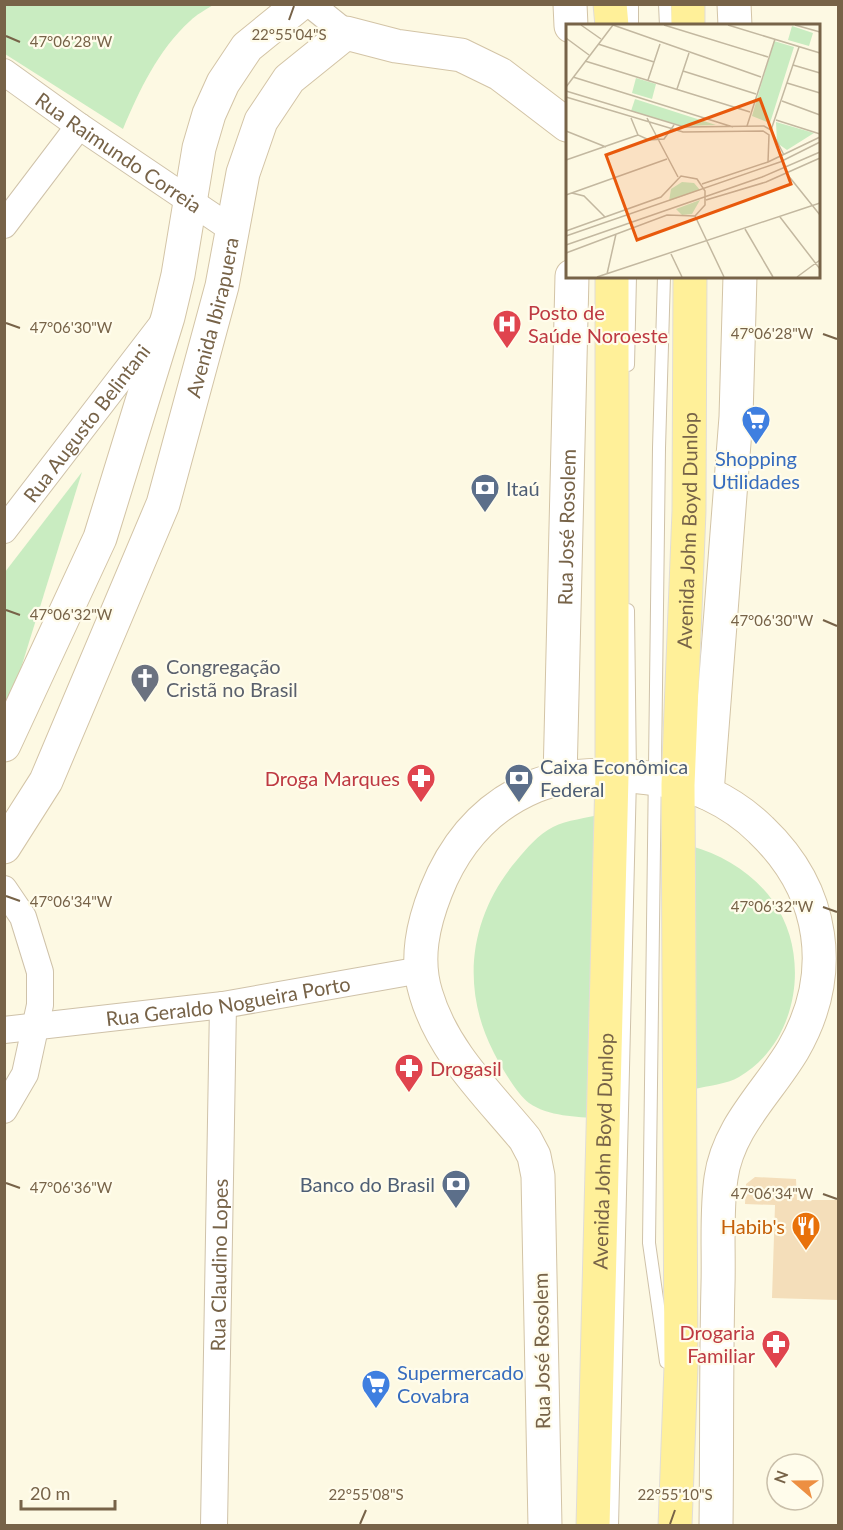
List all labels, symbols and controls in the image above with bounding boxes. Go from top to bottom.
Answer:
inset map [566,24,819,278]
text: 22°55'04"S [251,25,327,43]
text: 47°06'28"W [30,32,113,50]
street label: Rua Raimundo Correia [31,87,206,217]
street label: Avenida Ibirapuera [180,235,243,400]
place label: Posto de Saúde Noroeste [528,300,668,347]
hospital icon: Posto de Saúde Noroeste [491,308,523,350]
text: 47°06'30"W [30,318,113,336]
text: 47°06'28"W [731,324,814,342]
street label: Rua Augusto Belintani [18,339,155,507]
supermarket icon: Shopping Utilidades [740,404,772,446]
street label: Avenida John Boyd Dunlop [671,412,701,649]
place label: Shopping Utilidades [712,446,800,493]
street label: Rua José Rosolem [552,449,580,606]
bank icon: Itaú [469,472,501,514]
place label: Itaú [506,476,540,500]
text: 47°06'32"W [30,605,113,623]
text: 47°06'30"W [731,611,814,629]
place label: Congregação Cristã no Brasil [166,654,298,701]
church icon: Congregação Cristã no Brasil [129,662,161,704]
place label: Caixa Econômica Federal [540,754,688,801]
pharmacy icon: Droga Marques [405,762,437,804]
bank icon: Caixa Econômica Federal [503,762,535,804]
place label: Droga Marques [265,766,400,790]
text: 47°06'34"W [30,892,113,910]
text: 47°06'32"W [731,897,814,915]
street label: Rua Geraldo Nogueira Porto [105,971,352,1030]
street label: Avenida John Boyd Dunlop [588,1032,617,1270]
pharmacy icon: Drogasil [393,1052,425,1094]
place label: Drogasil [430,1056,502,1080]
bank icon: Banco do Brasil [440,1168,472,1210]
place label: Banco do Brasil [300,1172,435,1196]
text: 47°06'36"W [30,1178,113,1196]
street label: Rua Claudino Lopes [205,1179,232,1352]
text: 47°06'34"W [731,1184,814,1202]
restaurant icon: Habib's [790,1210,822,1252]
place label: Habib's [721,1214,785,1238]
street label: Rua José Rosolem [528,1273,554,1429]
place label: Drogaria Familiar [679,1320,756,1367]
pharmacy icon: Drogaria Familiar [760,1328,792,1370]
place label: Supermercado Covabra [397,1360,524,1407]
supermarket icon: Supermercado Covabra [360,1368,392,1410]
north arrow [765,1452,825,1512]
text: N [769,1468,791,1486]
scale bar [21,1473,116,1511]
text: 20 m [30,1482,70,1504]
text: 22°55'08"S [328,1485,404,1503]
text: 22°55'10"S [637,1485,713,1503]

